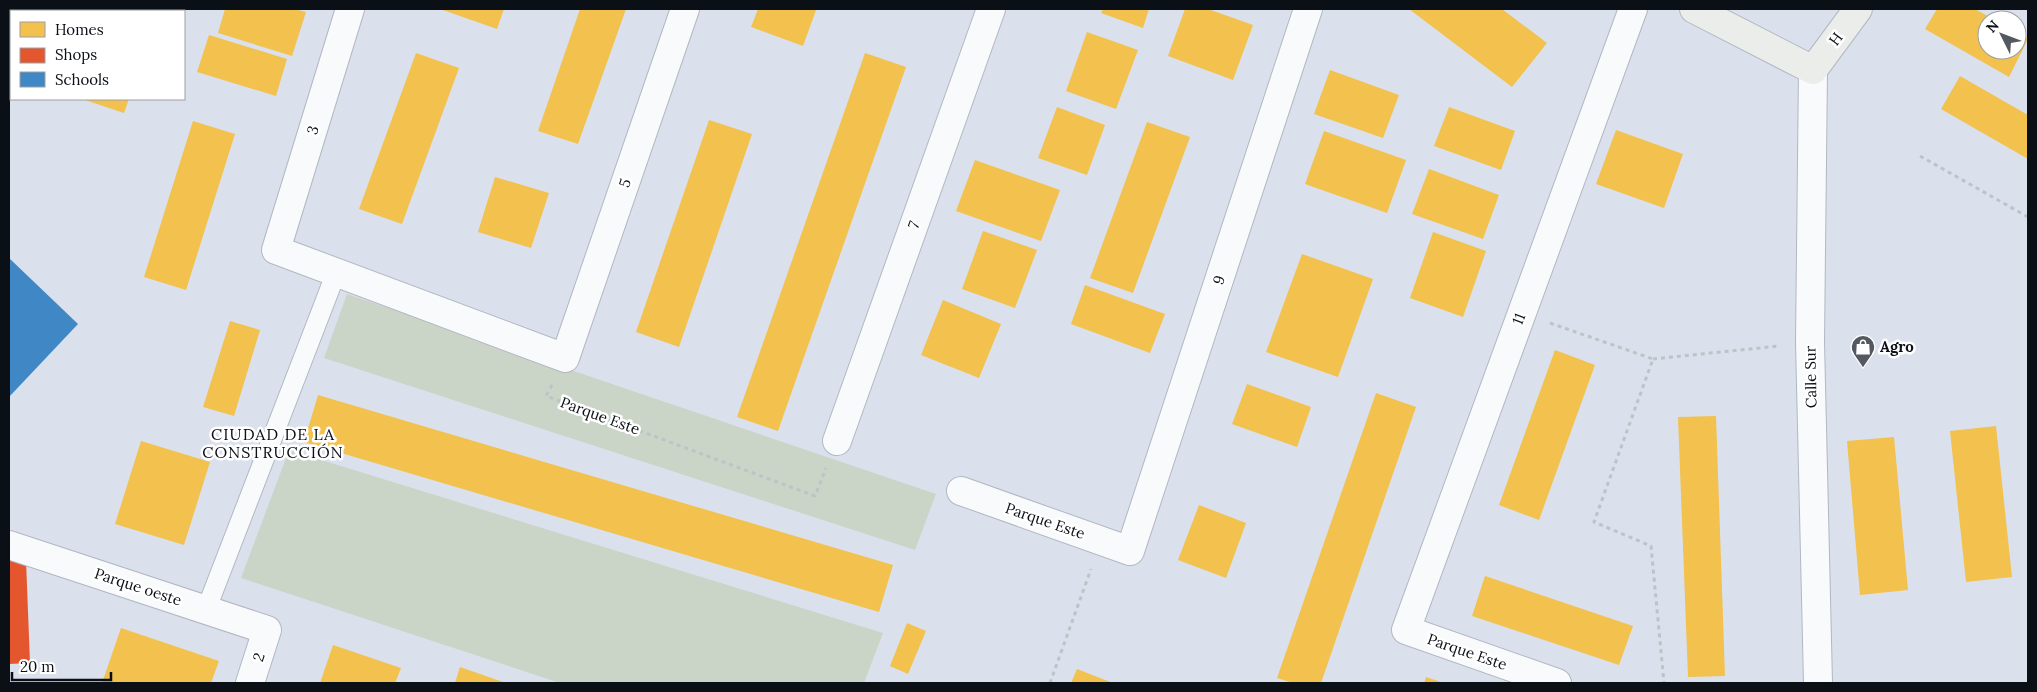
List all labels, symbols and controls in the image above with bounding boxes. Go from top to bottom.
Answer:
legend [10,10,185,100]
north arrow [1977,10,2027,60]
text: N [1982,16,2003,36]
text: Homes [55,20,104,39]
street label: H [1824,28,1847,49]
text: Shops [55,45,97,64]
text: Schools [55,70,109,89]
street label: 3 [302,123,323,137]
street label: 5 [614,176,635,190]
street label: 7 [903,218,924,231]
street label: 9 [1208,273,1229,287]
street label: 11 [1508,310,1529,327]
shop icon: Agro [1850,334,1876,368]
place label: Agro [1880,337,1914,356]
street label: Calle Sur [1800,345,1821,408]
street label: Parque Este [558,392,642,439]
district label: CIUDAD DE LA CONSTRUCCIÓN [202,424,344,462]
street label: Parque Este [1003,498,1087,543]
street label: Parque oeste [92,563,184,610]
street label: Parque Este [1425,629,1509,674]
scale bar [12,650,111,682]
street label: 2 [248,650,269,664]
text: 20 m [20,657,55,676]

